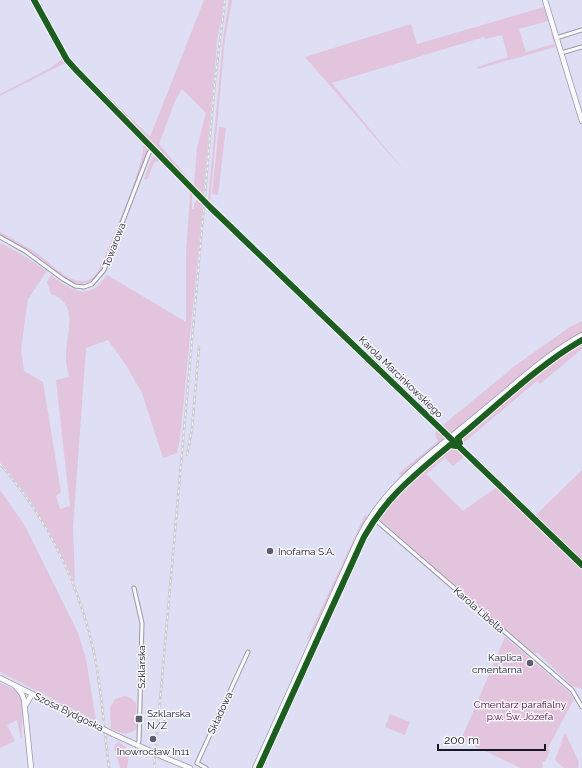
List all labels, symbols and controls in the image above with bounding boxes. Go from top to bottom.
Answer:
street label: Towarowa [100,221,128,269]
street label: Karola Marcinkowskiego [357,334,445,420]
marker: Inofama S.A. [265,546,275,556]
place label: Inofama S.A. [278,546,335,557]
street label: Karola Libelta [451,585,507,635]
street label: Szklarska [136,645,147,689]
place label: Kaplica cmentarna [472,652,522,675]
marker: Kaplica cmentarna [525,658,535,668]
street label: Składowa [205,690,235,736]
street label: Szosa Bydgoska [33,691,105,733]
park label: Cmentarz parafialny p.w. Św. Józefa [474,699,567,722]
place label: Szklarska N/Ż [147,708,191,731]
marker: Szklarska N/Ż [134,714,144,724]
scale bar [438,726,545,752]
text: 200 m [444,733,479,747]
marker: Inowrocław In11 [148,734,158,744]
place label: Inowrocław In11 [117,746,190,757]

